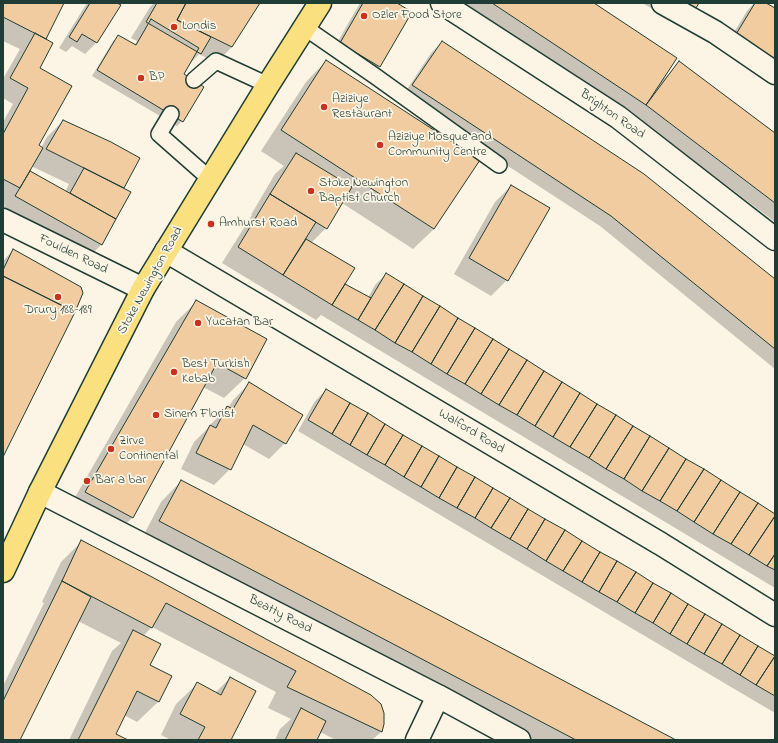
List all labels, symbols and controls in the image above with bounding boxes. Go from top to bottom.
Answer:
place label: Ozler Food Store [372,8,462,24]
marker: Ozler Food Store [359,11,369,21]
place label: Londis [182,19,216,35]
marker: Londis [169,22,179,32]
place label: BP [149,70,164,86]
marker: BP [136,73,146,83]
street label: Brighton Road [577,87,647,143]
place label: Aziziye Restaurant [332,92,392,123]
marker: Aziziye Restaurant [319,102,329,112]
place label: Aziziye Mosque and Community Centre [388,130,492,161]
marker: Aziziye Mosque and Community Centre [375,140,385,150]
place label: Stoke Newington Baptist Church [319,176,408,207]
marker: Stoke Newington Baptist Church [306,186,316,196]
place label: Amhurst Road [219,216,297,232]
marker: Amhurst Road [206,219,216,229]
street label: Stoke Newington Road [115,224,187,338]
street label: Foulden Road [36,232,110,278]
marker: Drury 188-189 [53,292,63,302]
place label: Drury 188-189 [24,303,92,319]
place label: Yucatan Bar [206,315,273,331]
marker: Yucatan Bar [193,318,203,328]
place label: Best Turkish Kebab [182,357,250,388]
marker: Best Turkish Kebab [169,367,179,377]
street label: Walford Road [435,406,507,458]
place label: Sinem Florist [164,407,235,423]
marker: Sinem Florist [151,410,161,420]
place label: Zirve Continental [119,434,178,465]
marker: Zirve Continental [106,444,116,454]
place label: Bar a bar [95,473,146,489]
marker: Bar a bar [82,476,92,486]
street label: Beatty Road [246,592,314,638]

